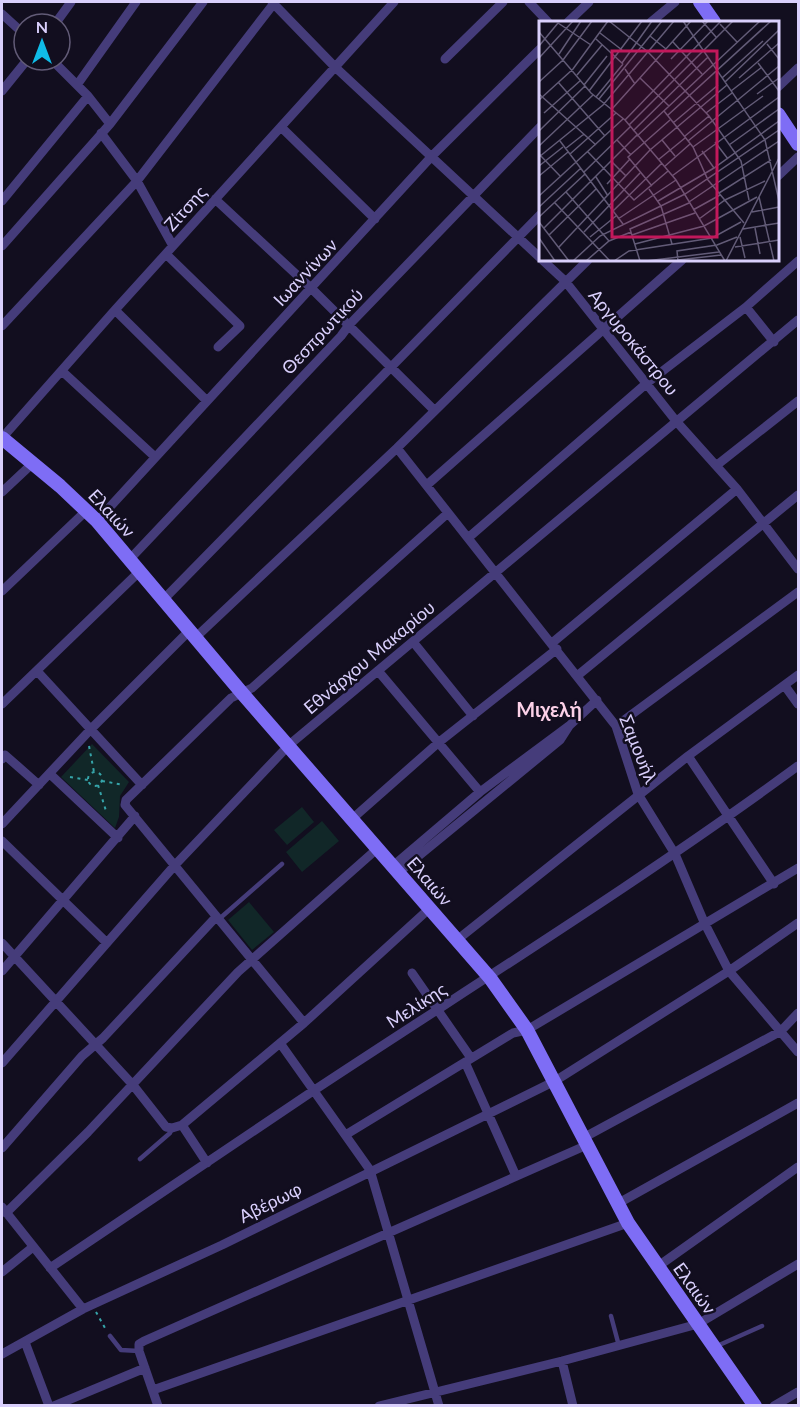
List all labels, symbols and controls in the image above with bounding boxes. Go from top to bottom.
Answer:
north arrow [12,12,72,72]
text: N [36,17,48,36]
inset map [539,21,779,261]
street label: Ζίτσης [159,181,211,235]
street label: Ιωαννίνων [268,234,342,310]
street label: Θεσπρωτικού [277,283,367,379]
street label: Αργυροκάστρου [584,284,684,400]
street label: Ελαιών [84,484,140,542]
street label: Εθνάρχου Μακαρίου [299,596,439,718]
district label: Μιχελή [516,697,582,721]
street label: Σαμουήλ [615,711,663,787]
street label: Ελαιών [403,852,457,910]
street label: Μελίκης [382,977,451,1032]
street label: Αβέρωφ [235,1177,305,1227]
street label: Ελαιών [669,1258,721,1318]

